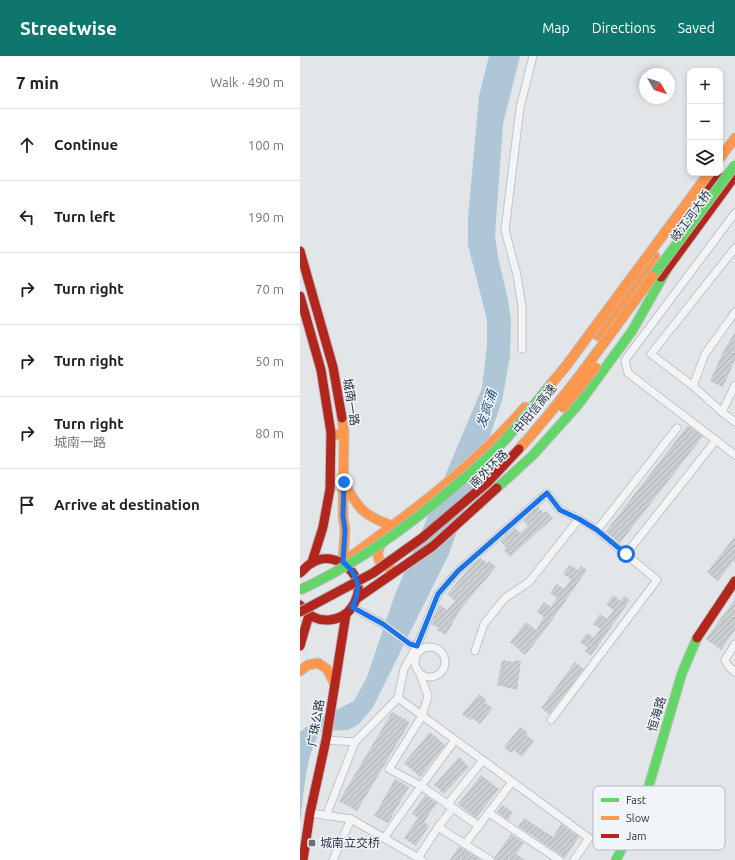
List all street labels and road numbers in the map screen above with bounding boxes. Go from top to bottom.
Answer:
street label: 岐江河大桥 [668,188,713,244]
street label: 城南一路 [341,377,362,427]
street label: 中阳信高速 [511,381,559,436]
street label: 南外环路 [467,447,510,490]
street label: 恒海路 [645,695,668,733]
street label: 广珠公路 [305,698,326,748]

